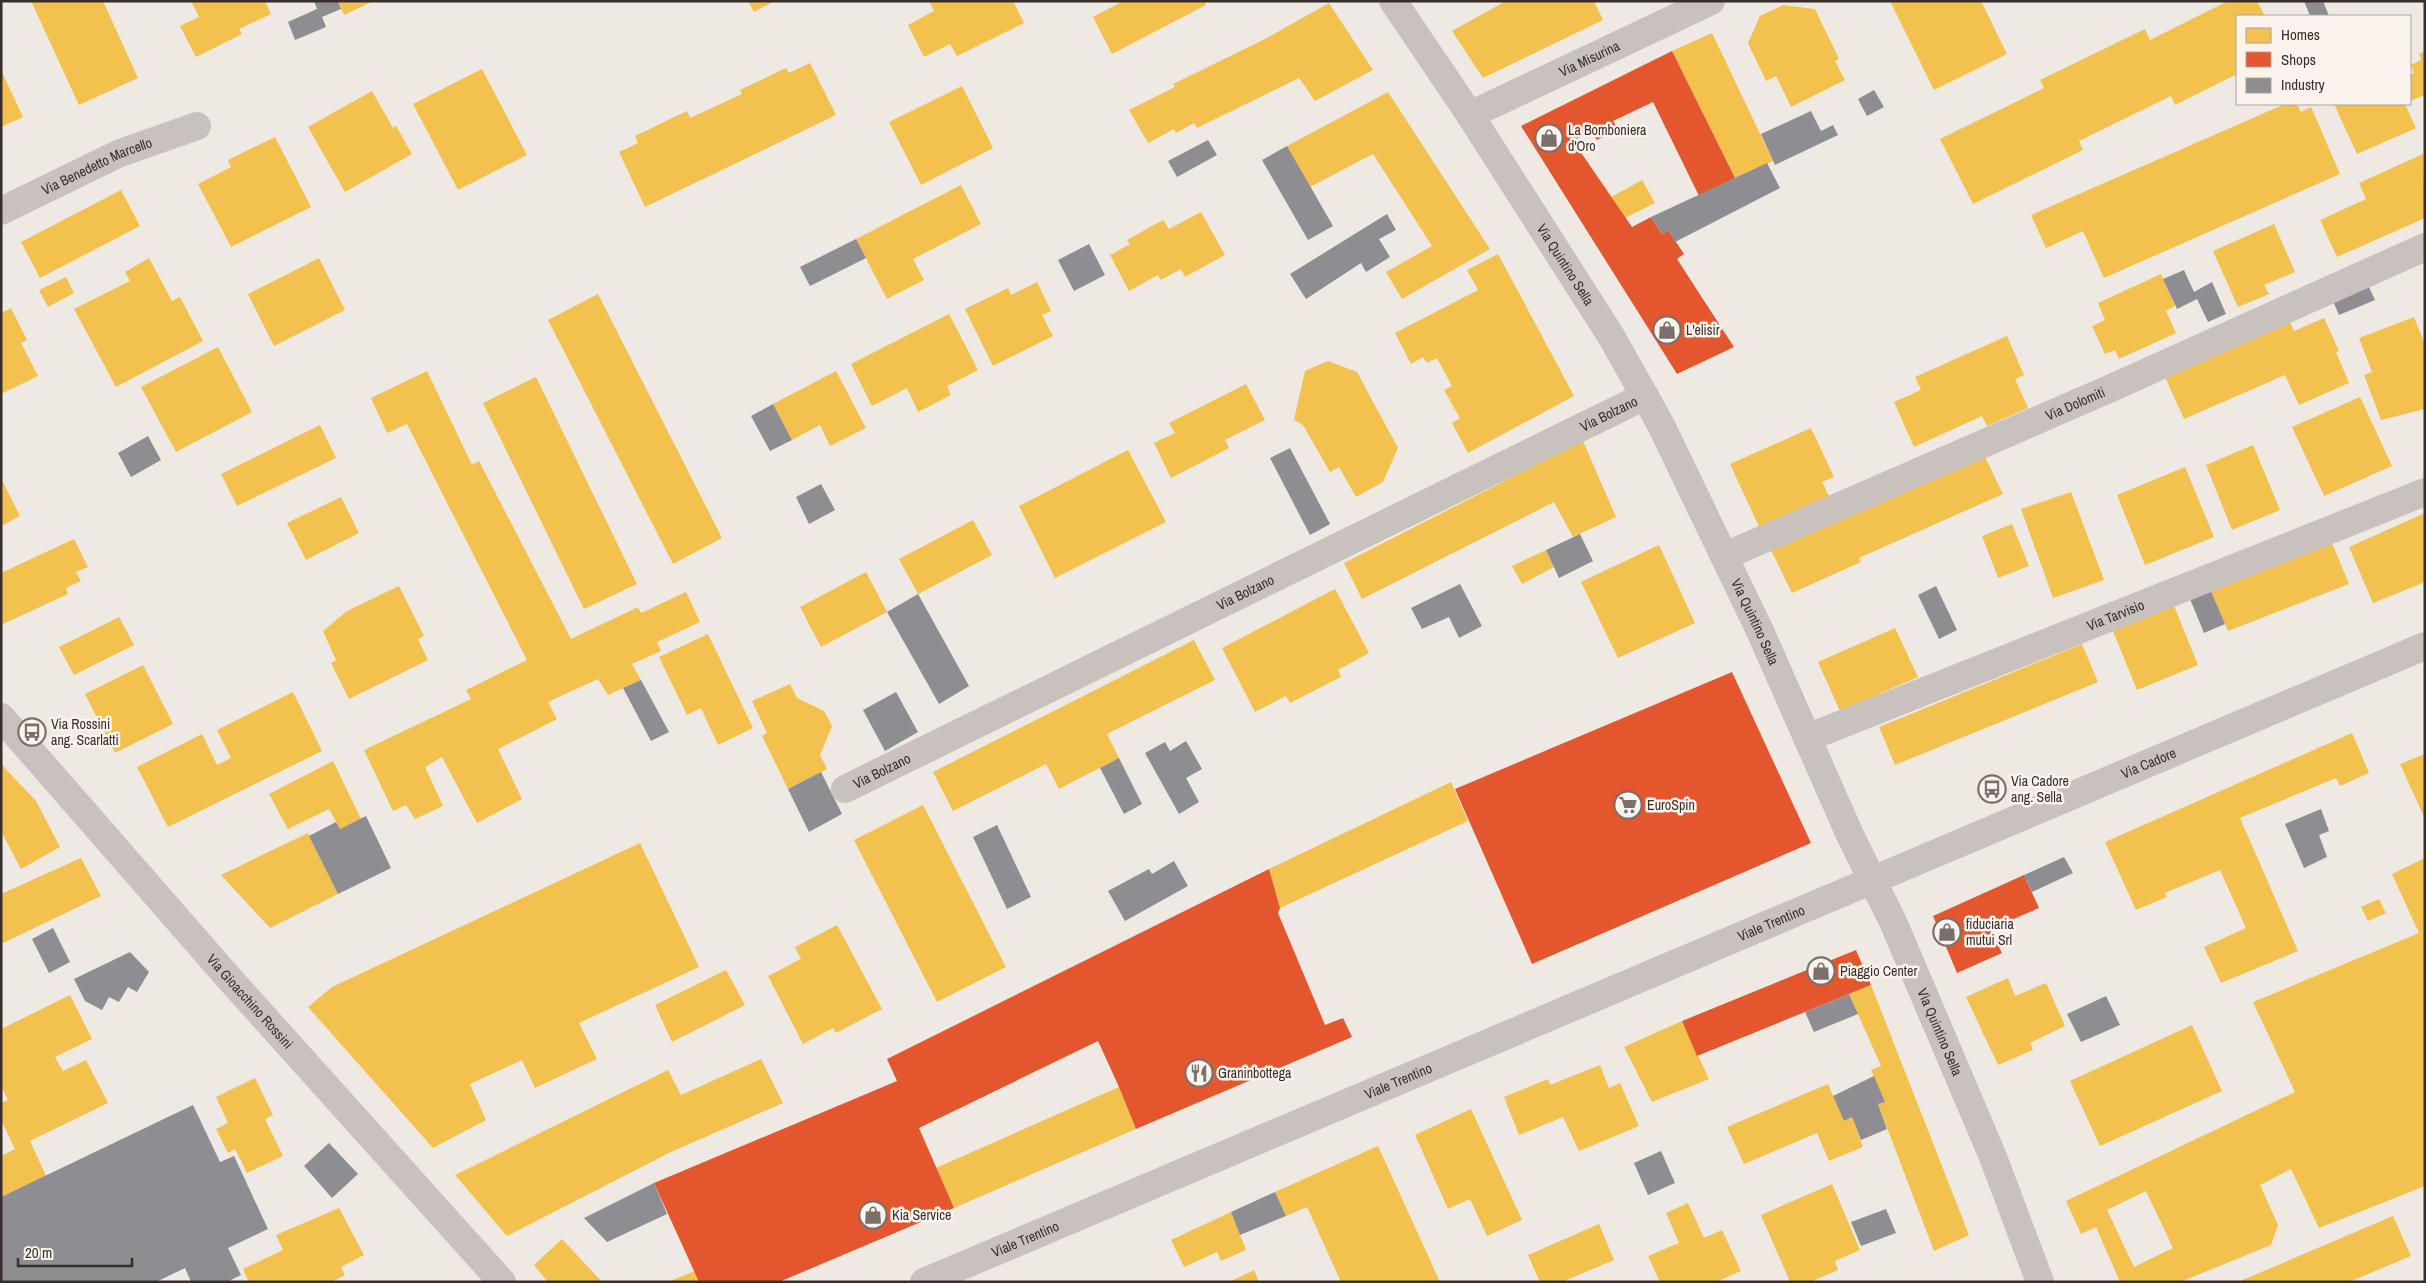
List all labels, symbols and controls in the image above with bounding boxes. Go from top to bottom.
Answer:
legend [2236,15,2411,105]
text: Homes [2281,24,2320,45]
street label: Via Misurina [1556,36,1623,81]
text: Shops [2281,49,2316,70]
text: Industry [2281,74,2326,95]
place label: La Bomboniera d'Oro [1568,121,1647,155]
shop icon: La Bomboniera d'Oro [1534,123,1564,153]
street label: Via Benedetto Marcello [39,133,154,199]
street label: Via Quintino Sella [1533,220,1598,309]
shop icon: L'elisir [1652,315,1682,345]
place label: L'elisir [1686,321,1720,339]
street label: Via Dolomiti [2043,383,2108,424]
street label: Via Bolzano [1577,392,1641,435]
street label: Via Bolzano [1214,571,1277,614]
street label: Via Quintino Sella [1727,576,1783,668]
street label: Via Tarvisio [2084,596,2147,635]
place label: Via Rossini ang. Scarlatti [51,715,119,749]
bus stop icon: Via Rossini ang. Scarlatti [17,717,47,747]
street label: Via Cadore [2118,744,2179,783]
street label: Via Bolzano [850,749,914,793]
place label: Via Cadore ang. Sella [2011,772,2069,806]
bus stop icon: Via Cadore ang. Sella [1977,774,2007,804]
supermarket icon: EuroSpin [1613,790,1643,820]
place label: EuroSpin [1647,796,1695,814]
street label: Viale Trentino [1735,901,1807,945]
place label: fiduciaria mutui Srl [1966,915,2014,949]
shop icon: fiduciaria mutui Srl [1932,917,1962,947]
street label: Via Gioacchino Rossini [203,950,297,1053]
shop icon: Piaggio Center [1806,956,1836,986]
place label: Piaggio Center [1840,962,1917,980]
street label: Via Quintino Sella [1913,986,1967,1079]
restaurant icon: Graninbottega [1184,1058,1214,1088]
street label: Viale Trentino [1362,1059,1435,1103]
place label: Graninbottega [1218,1064,1292,1082]
shop icon: Kia Service [858,1200,888,1230]
place label: Kia Service [892,1206,951,1224]
street label: Viale Trentino [989,1217,1062,1261]
scale bar [18,1236,131,1268]
text: 20 m [25,1242,52,1263]

